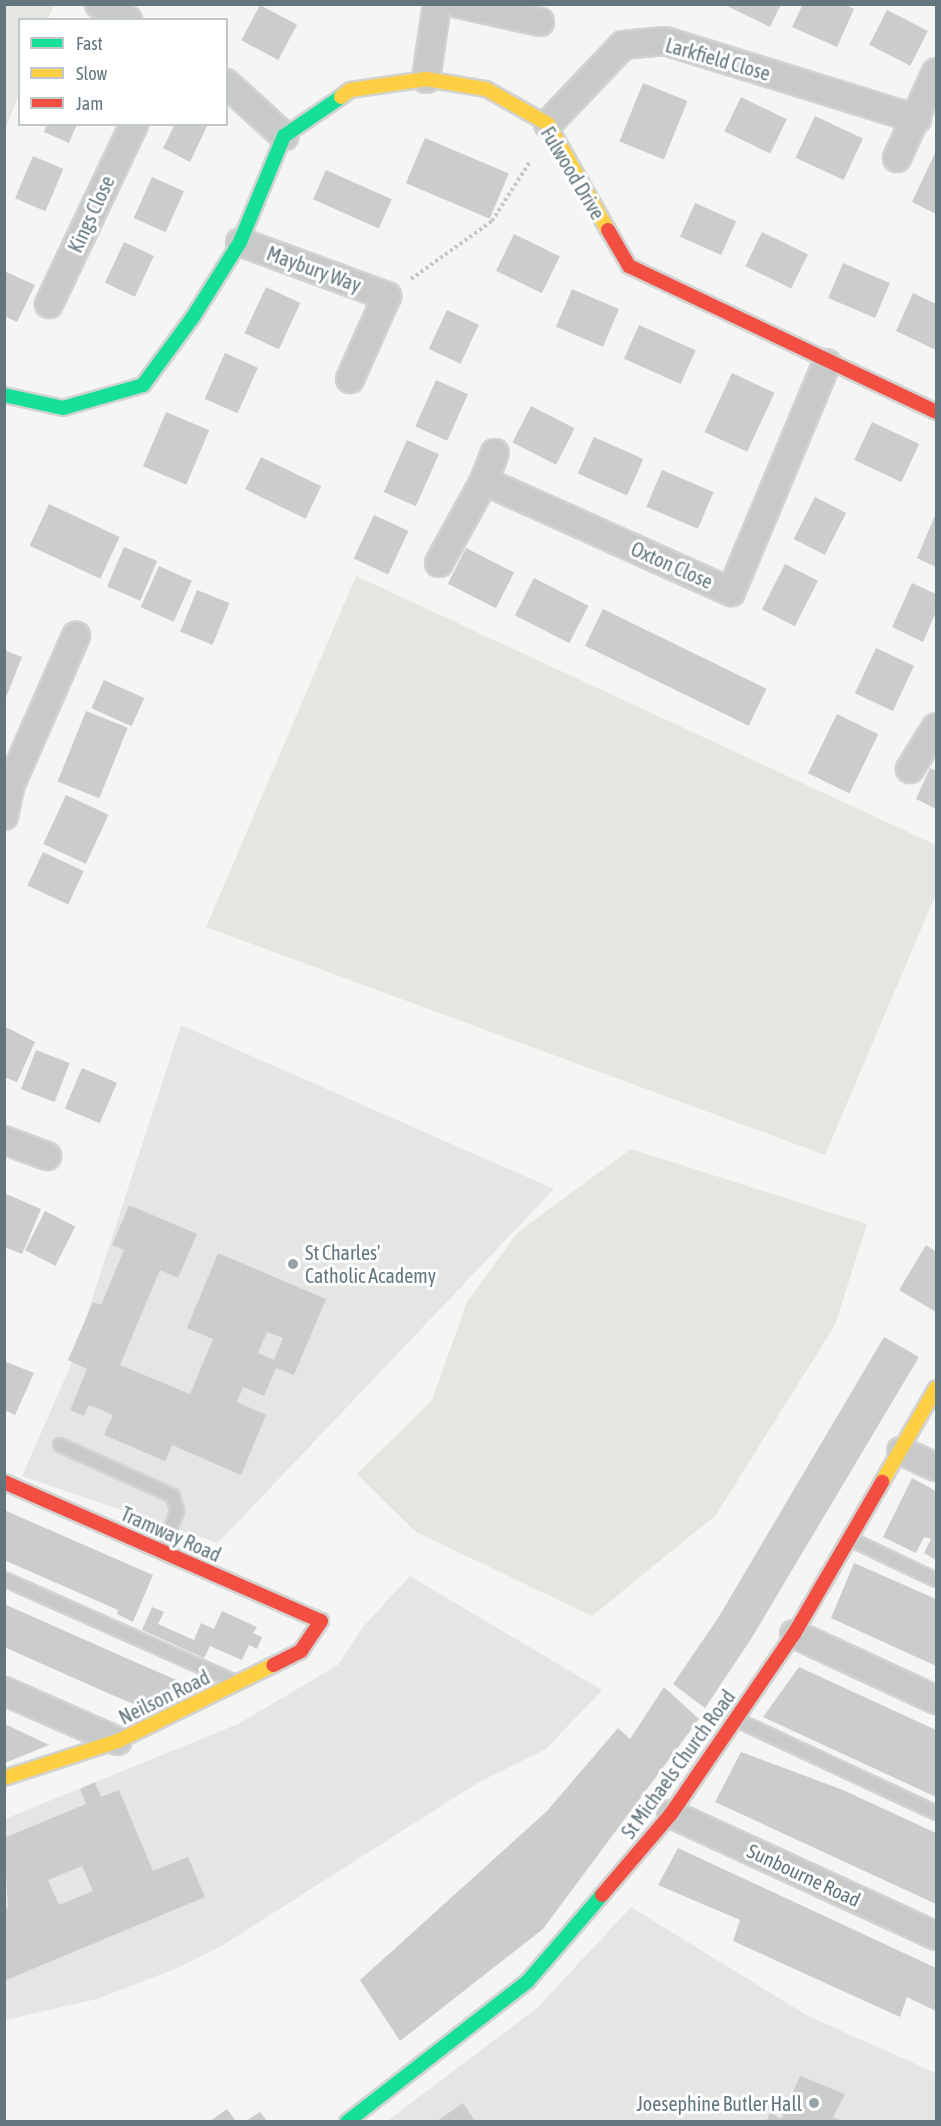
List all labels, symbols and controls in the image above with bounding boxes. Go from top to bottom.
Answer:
legend [18,18,228,126]
text: Fast [76,33,103,54]
street label: Larkfield Close [663,33,773,85]
text: Slow [76,63,107,84]
text: Jam [76,93,103,114]
street label: Fulwood Drive [536,122,610,224]
street label: Kings Close [63,172,119,256]
street label: Maybury Way [264,241,364,297]
street label: Oxton Close [627,536,717,594]
place label: St Charles' Catholic Academy [305,1240,436,1287]
marker: St Charles' Catholic Academy [286,1257,300,1271]
street label: Tramway Road [117,1501,225,1567]
street label: Neilson Road [115,1665,213,1729]
street label: St Michaels Church Road [616,1685,740,1843]
street label: Sunbourne Road [744,1838,864,1912]
place label: Joesephine Butler Hall [636,2091,802,2115]
marker: Joesephine Butler Hall [807,2096,821,2110]

